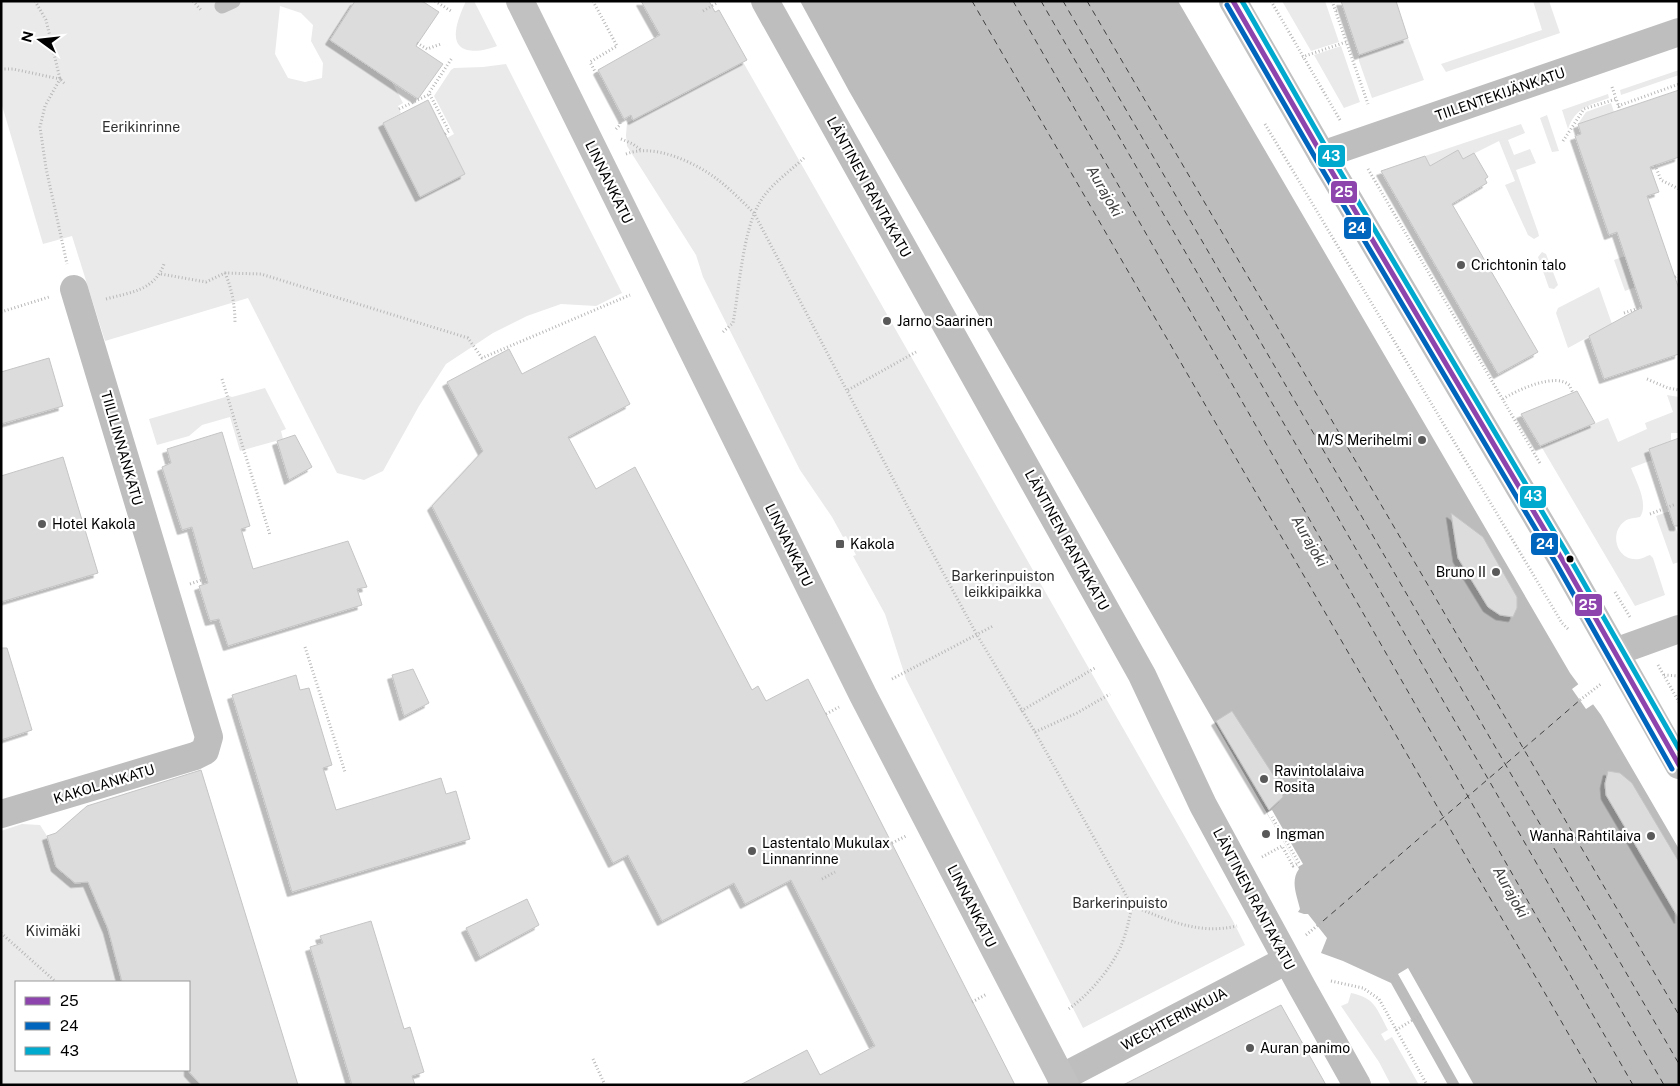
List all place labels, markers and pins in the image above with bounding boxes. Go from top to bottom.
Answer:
place label: Crichtonin talo [1471,257,1566,273]
marker: Crichtonin talo [1455,259,1467,271]
place label: Jarno Saarinen [897,313,993,329]
marker: Jarno Saarinen [881,315,893,327]
place label: M/S Merihelmi [1317,432,1412,448]
marker: M/S Merihelmi [1416,434,1428,446]
place label: Hotel Kakola [52,516,136,532]
marker: Hotel Kakola [36,518,48,530]
place label: Kakola [850,536,895,552]
marker: Kakola [834,538,846,550]
unlabelled marker [1565,554,1575,564]
place label: Bruno II [1436,564,1486,580]
marker: Bruno II [1490,566,1502,578]
place label: Ravintolalaiva Rosita [1274,763,1364,795]
marker: Ravintolalaiva Rosita [1258,773,1270,785]
place label: Ingman [1276,826,1325,842]
marker: Ingman [1260,828,1272,840]
place label: Wanha Rahtilaiva [1529,828,1641,844]
marker: Wanha Rahtilaiva [1645,830,1657,842]
place label: Lastentalo Mukulax Linnanrinne [762,835,890,867]
marker: Lastentalo Mukulax Linnanrinne [746,845,758,857]
place label: Auran panimo [1260,1040,1350,1056]
marker: Auran panimo [1244,1042,1256,1054]

